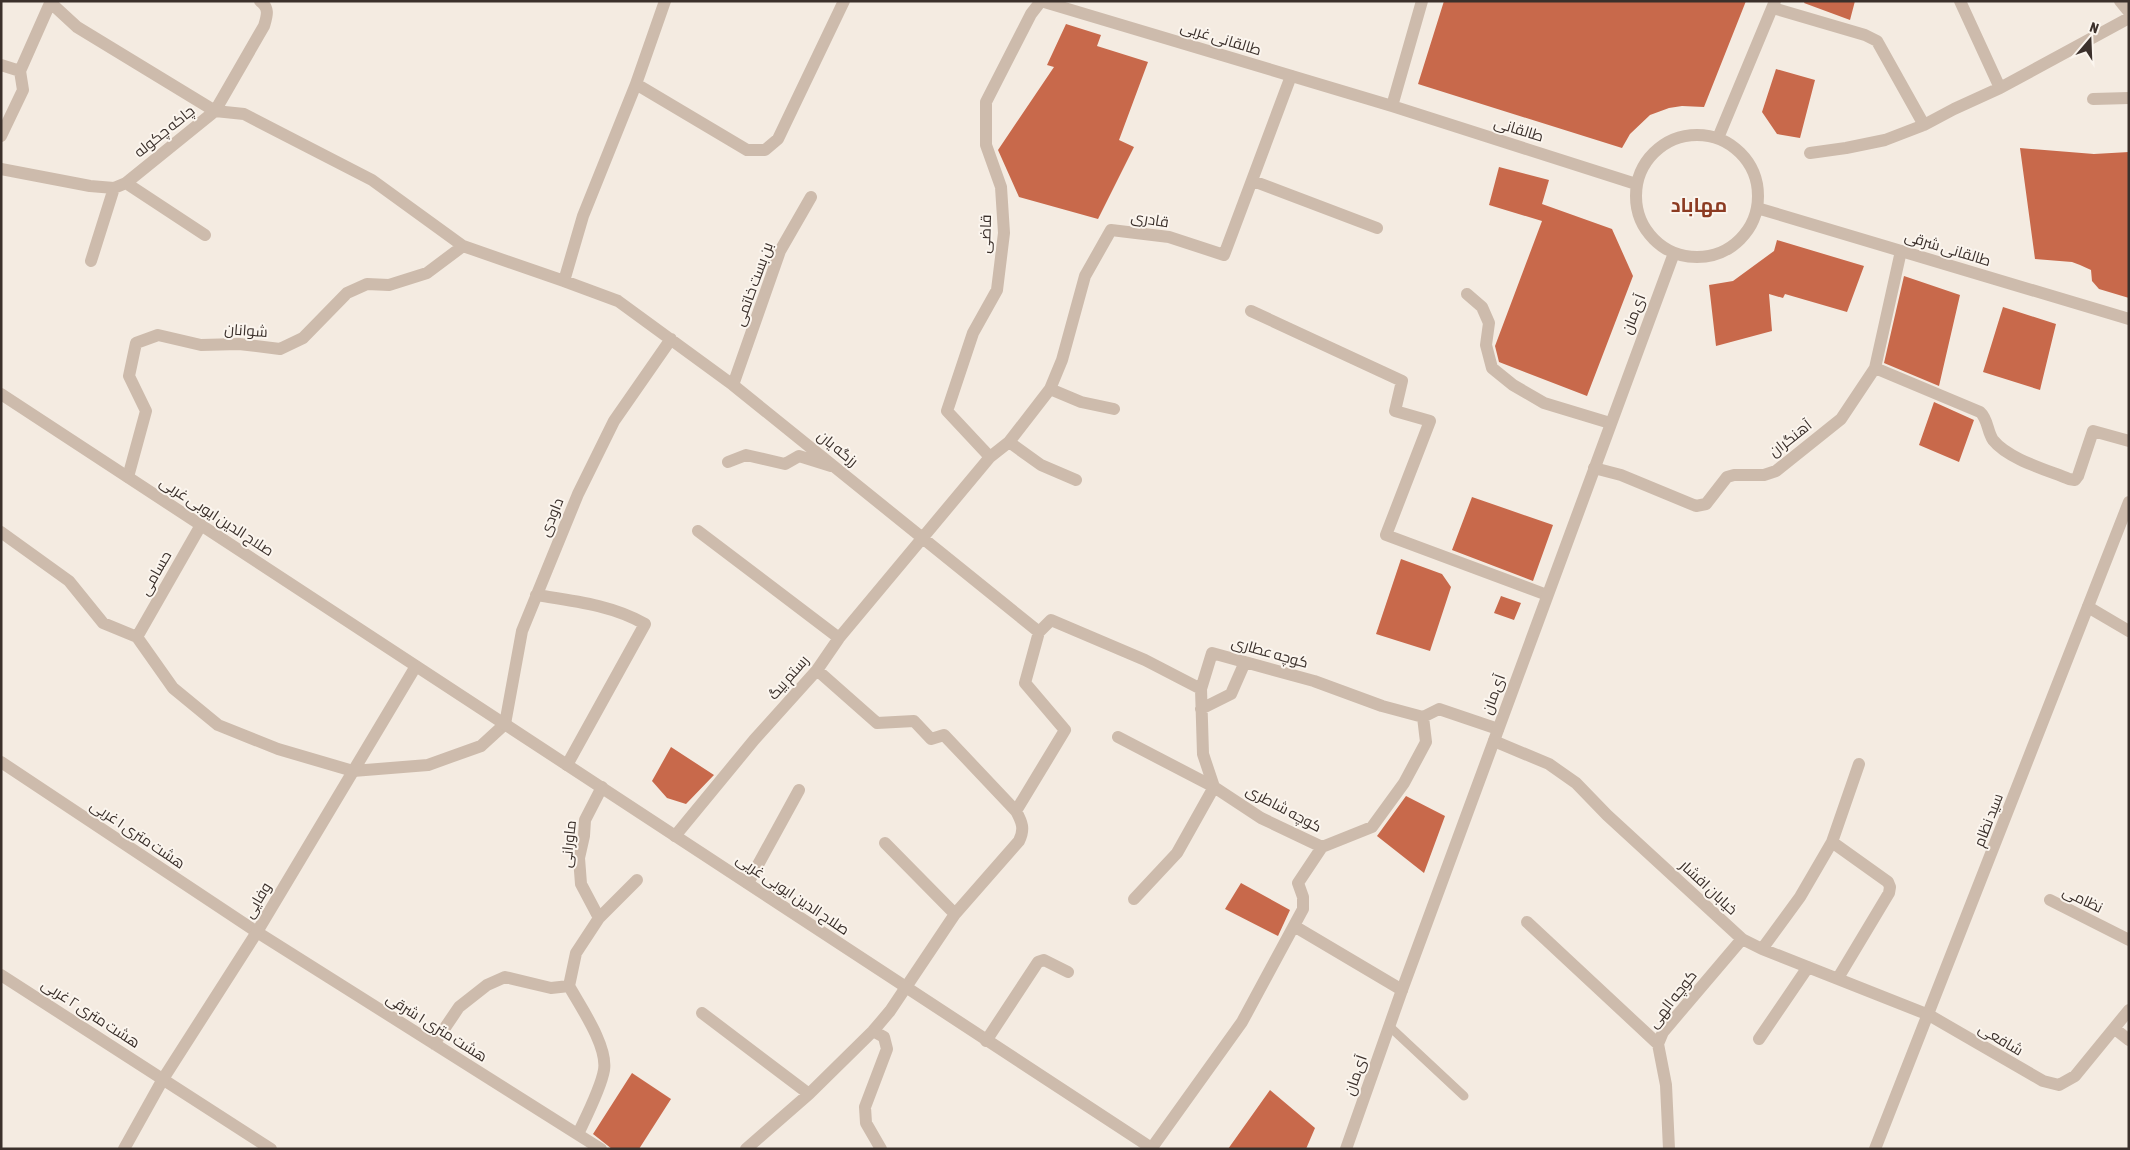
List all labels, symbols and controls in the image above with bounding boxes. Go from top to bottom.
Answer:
north arrow [2065,15,2115,65]
street label: طالقانی غربی [1178,18,1263,60]
text: N [2088,19,2101,37]
street label: چاکه چکوله [130,102,199,162]
street label: طالقانی [1492,113,1546,146]
district label: مهاباد [1671,193,1727,218]
street label: قادری [1130,208,1170,232]
street label: قاضی [976,214,996,254]
street label: طالقانی شرقی [1902,227,1993,271]
street label: بن بست خاتمی [730,240,778,329]
street label: آی‌مان [1618,292,1650,337]
street label: شوانان [224,320,268,342]
street label: آهنگران [1765,416,1816,462]
street label: رزگه یان [813,427,862,471]
street label: صلاح الدین ایوبی غربی [155,473,277,562]
street label: داودی [536,495,568,540]
street label: حسامی [136,548,176,599]
street label: کوچه عطاری [1229,633,1310,673]
street label: رستم بیگ [764,651,813,704]
street label: آی‌مان [1478,672,1510,717]
street label: کوچه شاطری [1242,781,1325,837]
street label: سید نظام [1970,791,2008,850]
street label: هشت متری ۱ غربی [86,796,189,874]
street label: ماورانی [557,819,581,869]
street label: صلاح الدین ایوبی غریی [732,850,853,941]
street label: خیابان افشار [1675,856,1741,919]
street label: وفایی [240,879,276,922]
street label: نظامی [2059,882,2106,918]
street label: کوچه الهی [1644,967,1701,1032]
street label: هشت متری ۲ غربی [38,975,143,1053]
street label: هشت متری ۱ شرقی [382,989,491,1067]
street label: شافعی [1975,1019,2026,1061]
street label: آی‌مان [1340,1053,1372,1098]

